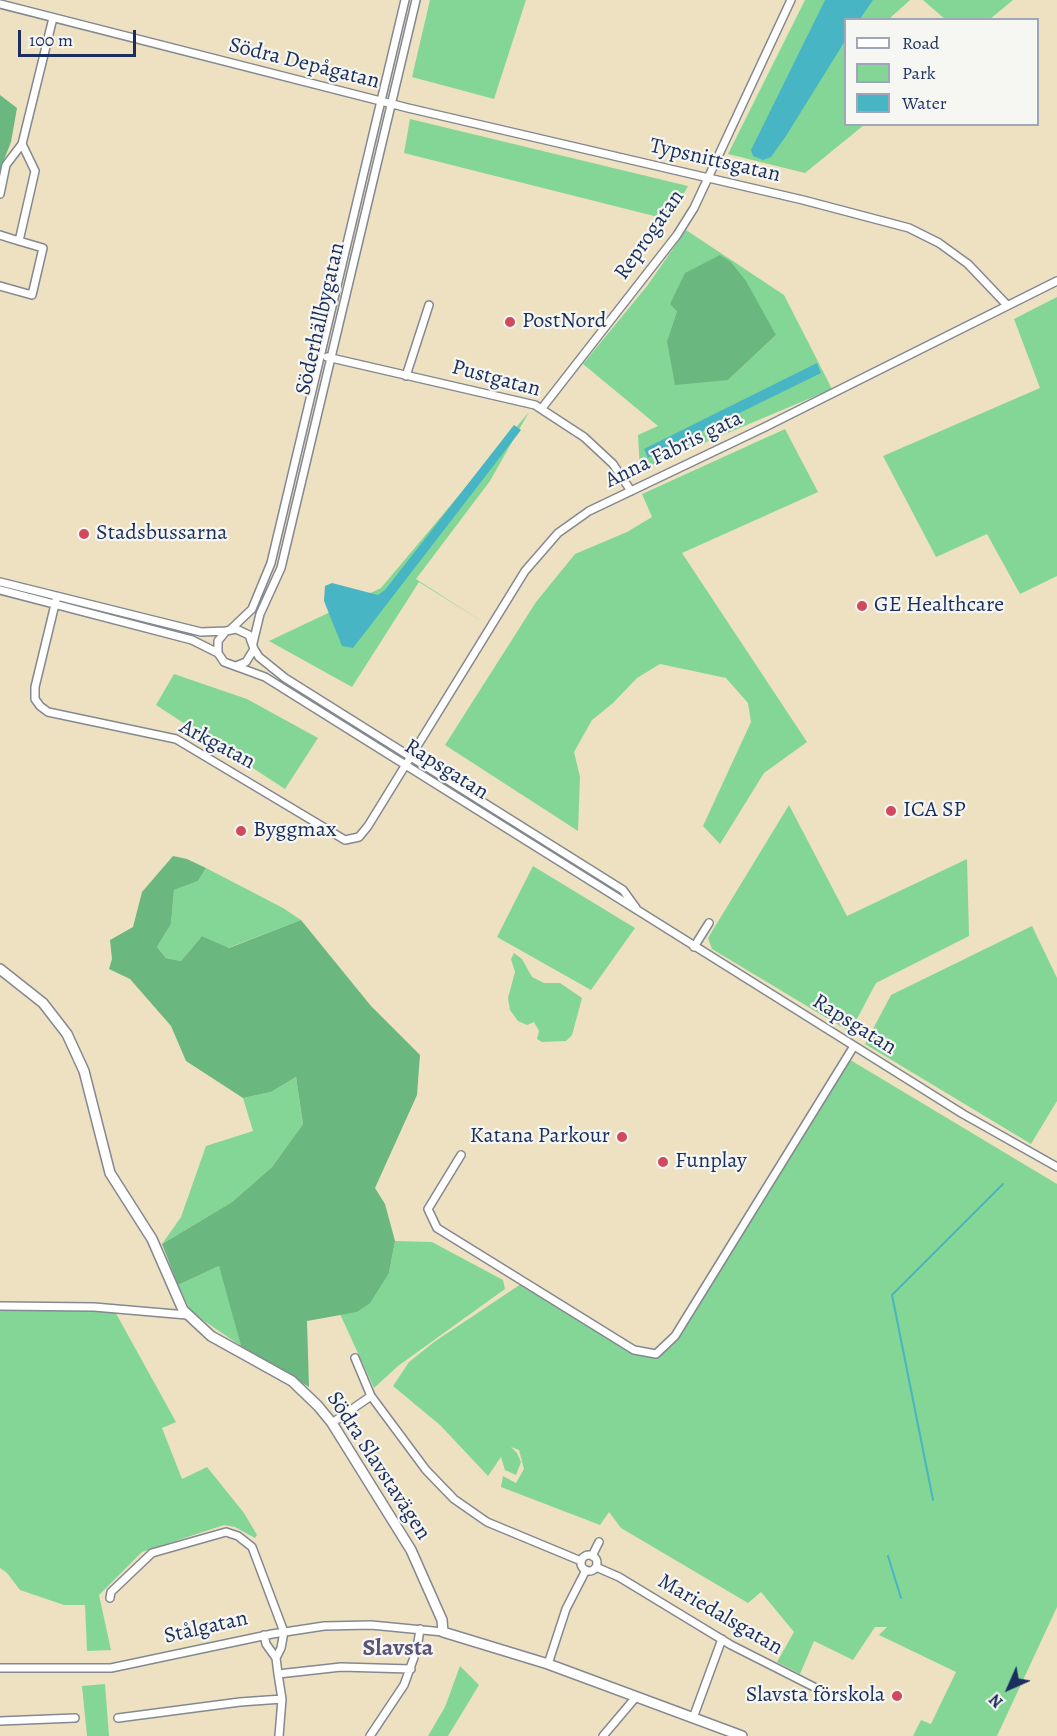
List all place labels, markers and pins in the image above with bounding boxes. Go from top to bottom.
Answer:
place label: PostNord [522,309,607,335]
marker: PostNord [503,315,517,329]
place label: Stadsbussarna [96,521,228,547]
marker: Stadsbussarna [77,527,91,541]
place label: GE Healthcare [874,593,1004,619]
marker: GE Healthcare [855,599,869,613]
place label: ICA SP [903,798,966,824]
marker: ICA SP [884,804,898,818]
place label: Byggmax [253,818,336,844]
marker: Byggmax [234,824,248,838]
place label: Katana Parkour [470,1124,610,1150]
marker: Katana Parkour [615,1130,629,1144]
place label: Funplay [675,1149,747,1175]
marker: Funplay [656,1155,670,1169]
place label: Slavsta förskola [746,1683,885,1709]
marker: Slavsta förskola [890,1689,904,1703]

